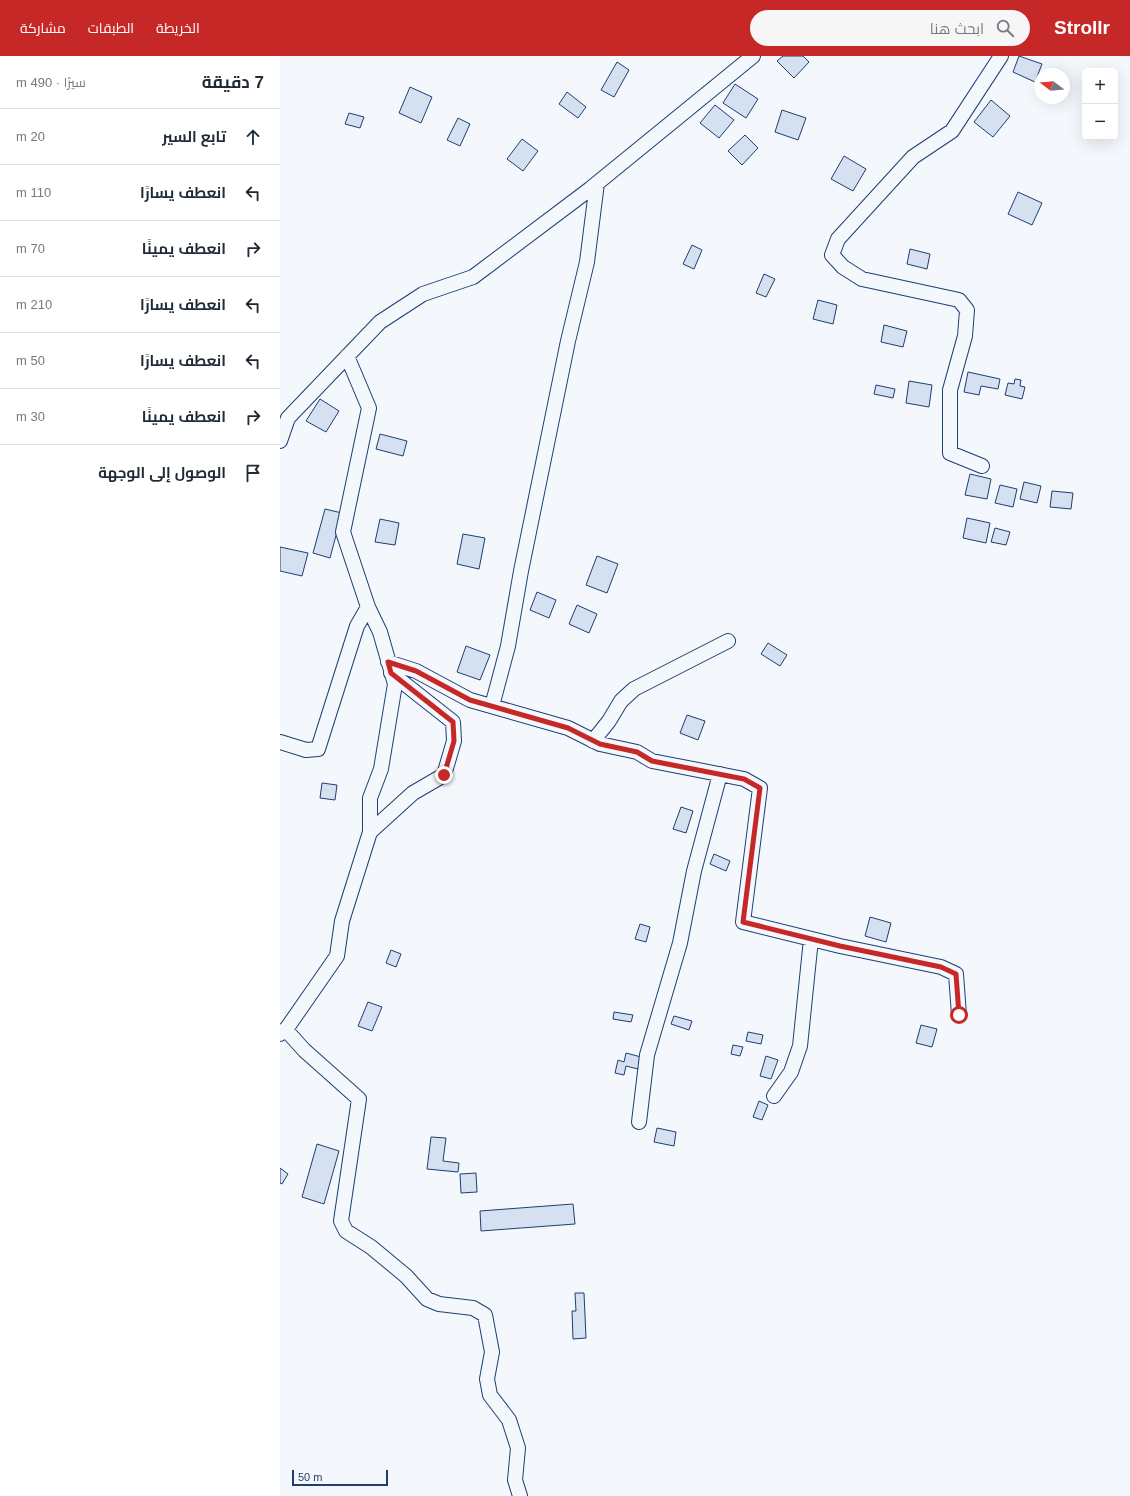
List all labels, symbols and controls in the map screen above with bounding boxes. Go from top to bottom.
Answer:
search box [750,10,1030,46]
icon: search [994,17,1016,39]
text: Strollr [1054,17,1110,38]
text: مشاركة [20,20,66,36]
text: الطبقات [88,20,134,36]
text: الخريطة [156,20,200,36]
text: ابحث هنا [930,20,984,37]
north arrow [1034,68,1070,104]
map controls [1082,68,1118,140]
button: + [1082,68,1118,104]
text: 7 دقيقة [202,73,264,92]
text: سيرًا · 490 m [16,75,86,90]
button: − [1082,104,1118,140]
icon: ahead [242,126,264,148]
text: تابع السير [162,128,226,145]
text: 20 m [16,129,45,144]
icon: left [242,182,264,204]
text: انعطف يسارًا [140,184,226,201]
text: 110 m [16,185,51,200]
icon: right [242,238,264,260]
text: انعطف يمينًا [142,240,226,257]
text: 70 m [16,241,45,256]
icon: left [242,294,264,316]
text: انعطف يسارًا [140,296,226,313]
text: 210 m [16,297,52,312]
icon: left [242,350,264,372]
text: انعطف يسارًا [140,352,226,369]
text: 50 m [16,353,45,368]
icon: right [242,406,264,428]
text: انعطف يمينًا [142,408,226,425]
text: 30 m [16,409,45,424]
icon: arrive [242,462,264,484]
text: الوصول إلى الوجهة [98,464,226,481]
route end [435,766,453,784]
route start [950,1006,968,1024]
scale bar [292,1468,388,1487]
text: 50 m [298,1471,322,1483]

